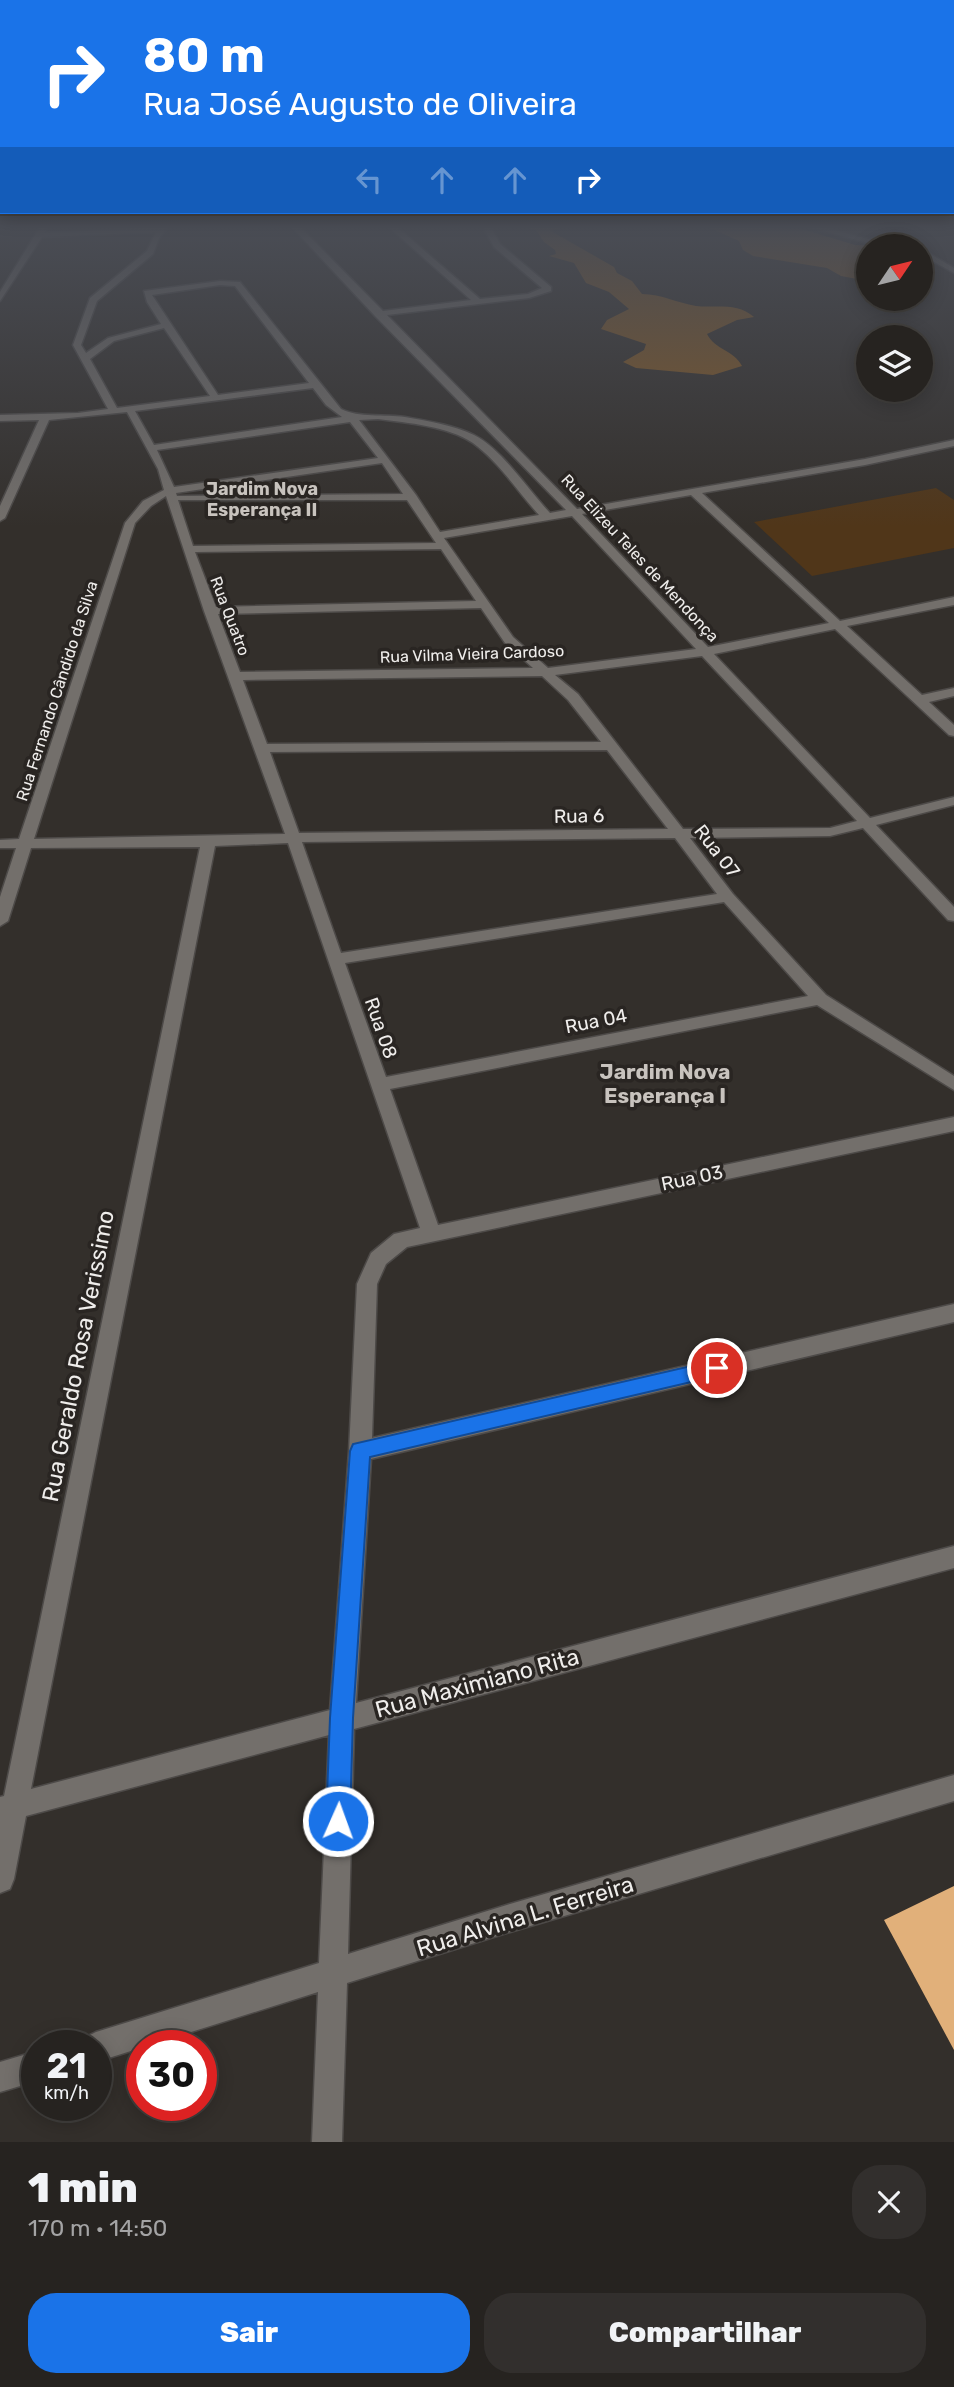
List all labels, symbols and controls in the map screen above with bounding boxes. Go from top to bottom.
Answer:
text: 80 m [143,26,265,84]
icon: right [28,28,119,119]
text: Rua José Augusto de Oliveira [143,85,577,123]
icon: left [350,161,388,199]
icon: ahead [423,161,461,199]
icon: ahead [496,161,534,199]
icon: right [569,161,607,199]
north arrow [856,234,933,312]
map controls [856,234,933,402]
button: layers [856,325,933,402]
street label: Rua Elizeu Teles de Mendonça [557,470,723,646]
district label: Jardim Nova Esperança II [206,478,318,521]
street label: Rua Quatro [206,574,254,658]
street label: Rua Fernando Cândido da Silva [12,578,102,804]
street label: Rua Vilma Vieira Cardoso [379,641,565,667]
street label: Rua 6 [554,804,604,828]
street label: Rua 07 [689,820,745,882]
street label: Rua 08 [360,994,402,1062]
street label: Rua 04 [563,1004,629,1038]
district label: Jardim Nova Esperança I [600,1059,730,1108]
street label: Rua 03 [659,1160,725,1196]
street label: Rua Geraldo Rosa Verissimo [36,1208,120,1504]
pin [687,1338,747,1398]
icon: arrive [698,1349,736,1387]
street label: Rua Maximiano Rita [372,1642,582,1724]
position arrow [301,1784,375,1858]
street label: Rua Alvina L. Ferreira [413,1870,637,1962]
speed limit sign: 30 [126,2030,217,2121]
text: 21 [46,2045,87,2087]
text: km/h [44,2082,89,2104]
text: 1 min [28,2163,138,2213]
button: close [852,2165,926,2239]
text: 170 m · 14:50 [28,2214,167,2242]
button: Sair [28,2293,470,2373]
button: Compartilhar [484,2293,926,2373]

